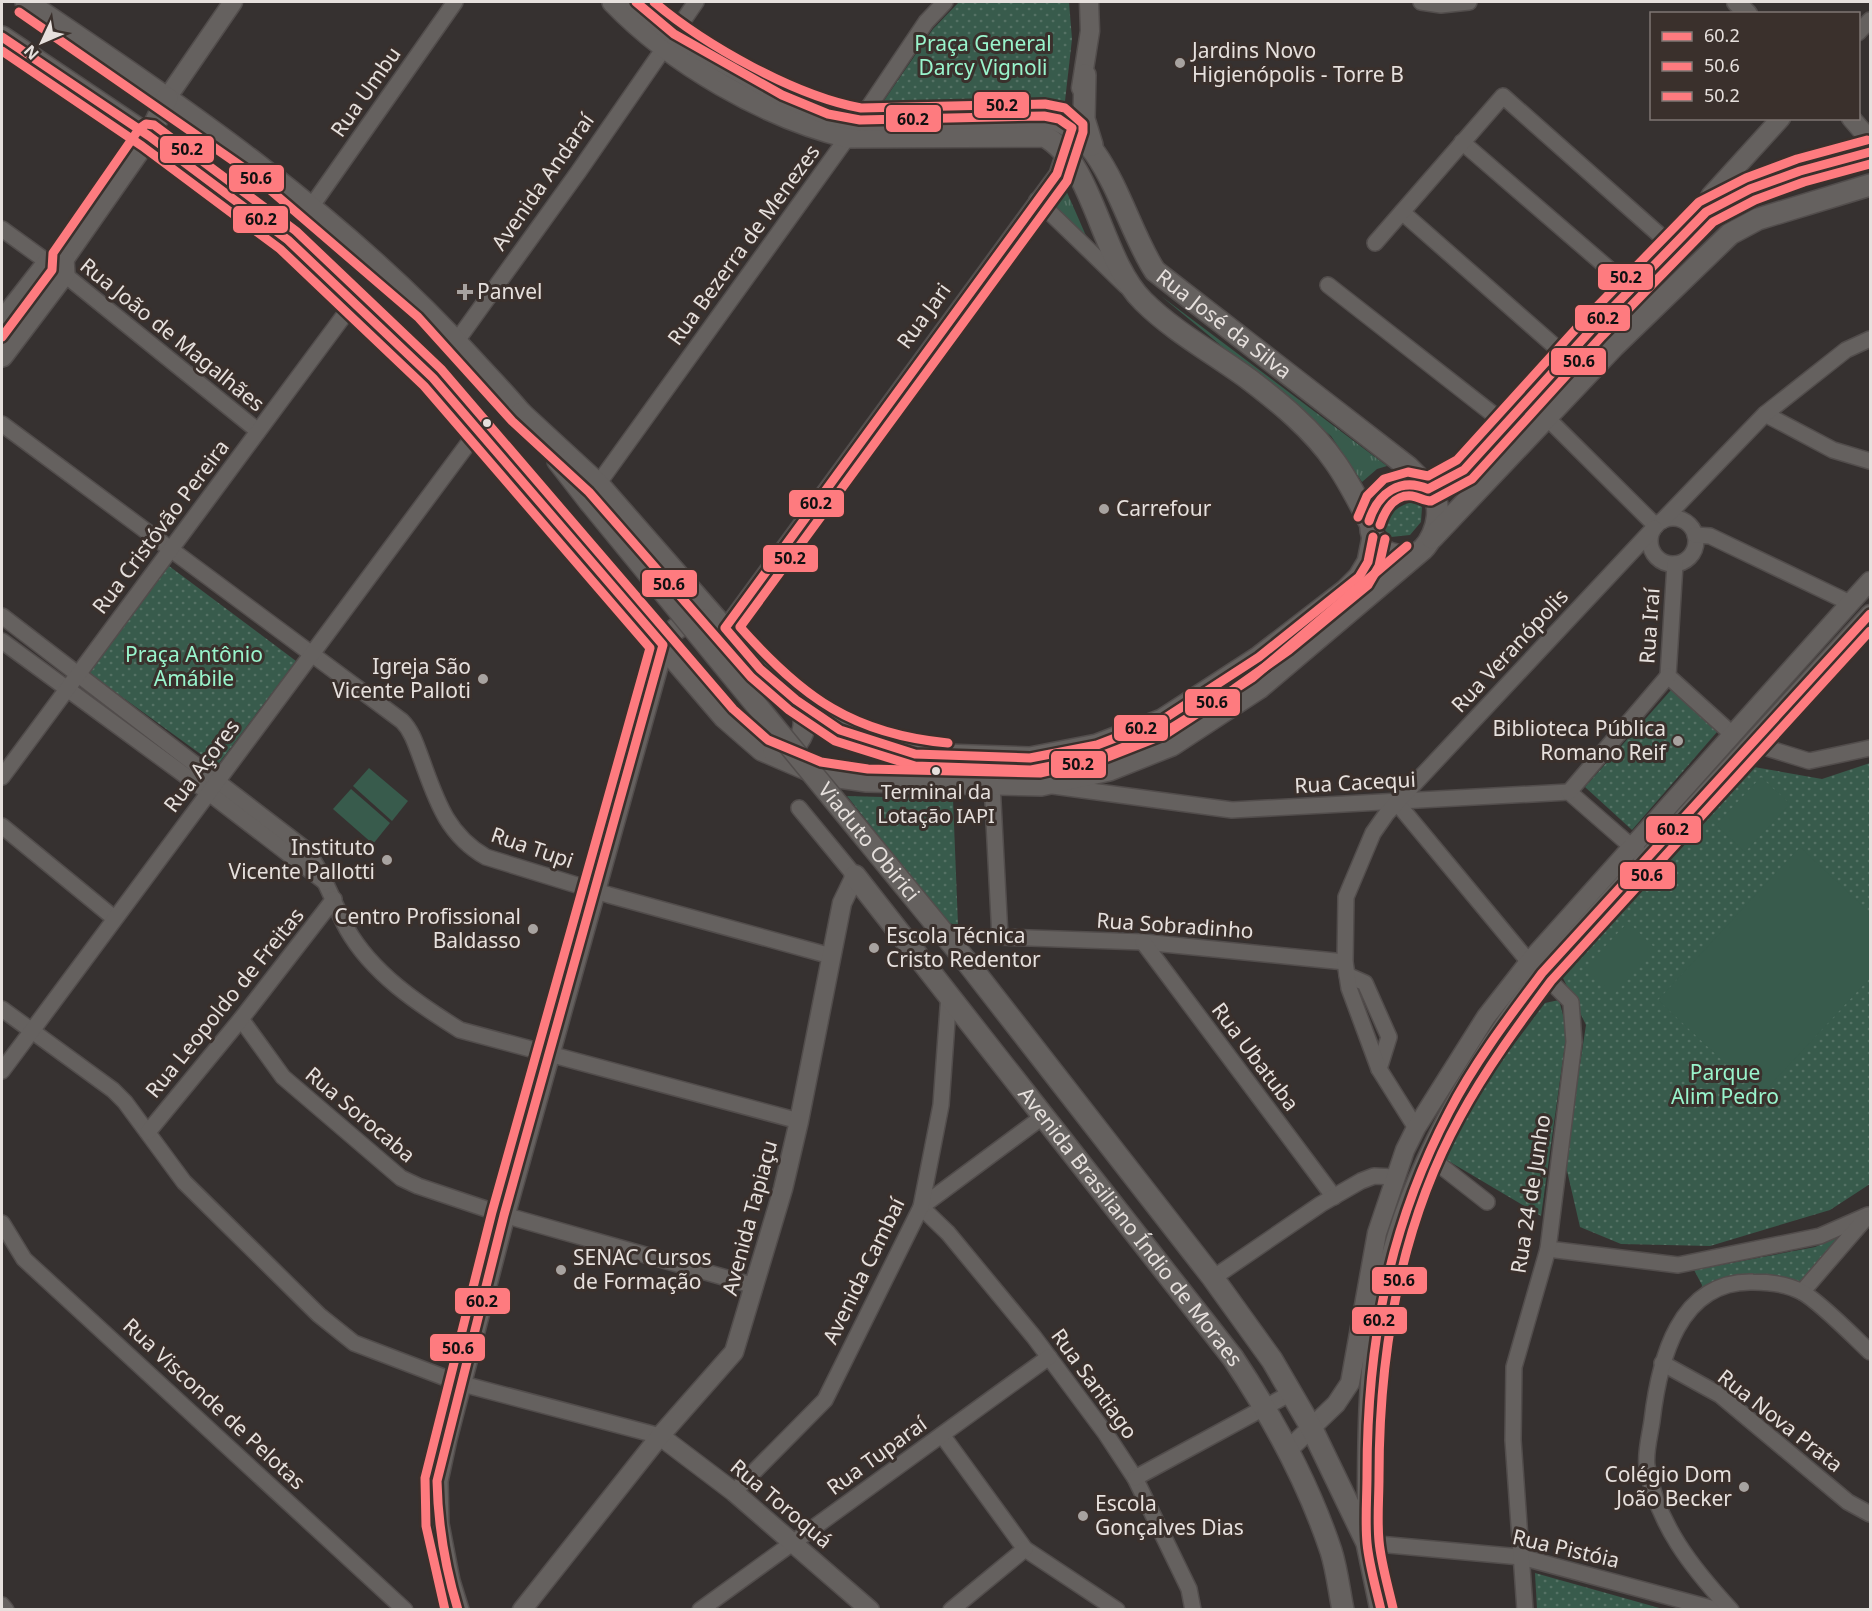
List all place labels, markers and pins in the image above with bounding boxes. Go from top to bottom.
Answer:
place label: Jardins Novo Higienópolis - Torre B [1190,36,1404,88]
marker: Jardins Novo Higienópolis - Torre B [1173,56,1187,70]
place label: Panvel [477,277,542,305]
marker: Panvel [458,285,472,299]
unlabelled marker [481,417,493,429]
place label: Carrefour [1116,494,1212,522]
marker: Carrefour [1097,502,1111,516]
place label: Igreja São Vicente Palloti [332,652,471,704]
marker: Igreja São Vicente Palloti [476,672,490,686]
place label: Biblioteca Pública Romano Reif [1492,714,1668,766]
marker: Biblioteca Pública Romano Reif [1671,734,1685,748]
marker: Terminal da Lotação IAPI [930,765,942,777]
place label: Terminal da Lotação IAPI [877,778,995,829]
place label: Instituto Vicente Pallotti [229,833,375,885]
marker: Instituto Vicente Pallotti [380,853,394,867]
place label: Centro Profissional Baldasso [334,902,521,954]
place label: Escola Técnica Cristo Redentor [886,921,1041,973]
marker: Centro Profissional Baldasso [526,922,540,936]
marker: Escola Técnica Cristo Redentor [867,941,881,955]
place label: SENAC Cursos de Formação [573,1243,712,1295]
marker: SENAC Cursos de Formação [554,1263,568,1277]
place label: Colégio Dom João Becker [1605,1460,1732,1512]
marker: Colégio Dom João Becker [1737,1480,1751,1494]
place label: Escola Gonçalves Dias [1095,1489,1244,1541]
marker: Escola Gonçalves Dias [1076,1509,1090,1523]

